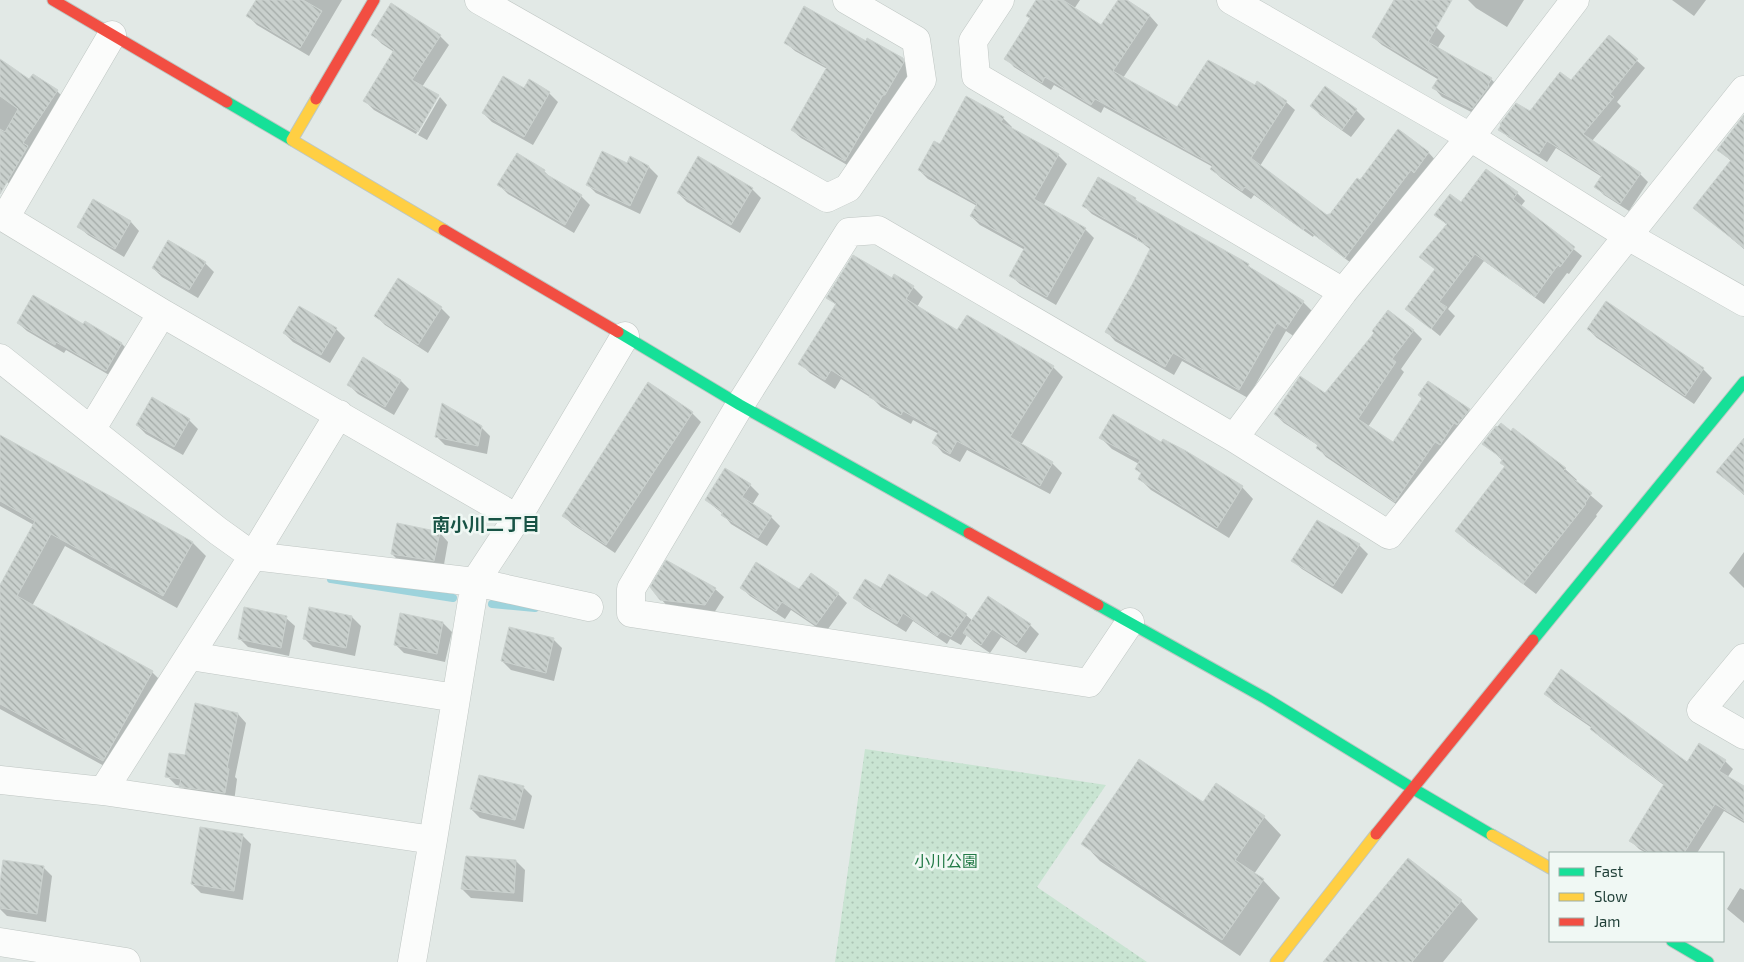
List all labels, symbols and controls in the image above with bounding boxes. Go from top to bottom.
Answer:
district label: 南小川二丁目 [432,513,540,535]
park label: 小川公園 [914,851,978,870]
legend [1549,852,1724,942]
text: Fast [1594,862,1624,880]
text: Slow [1594,887,1628,905]
text: Jam [1594,912,1620,930]

